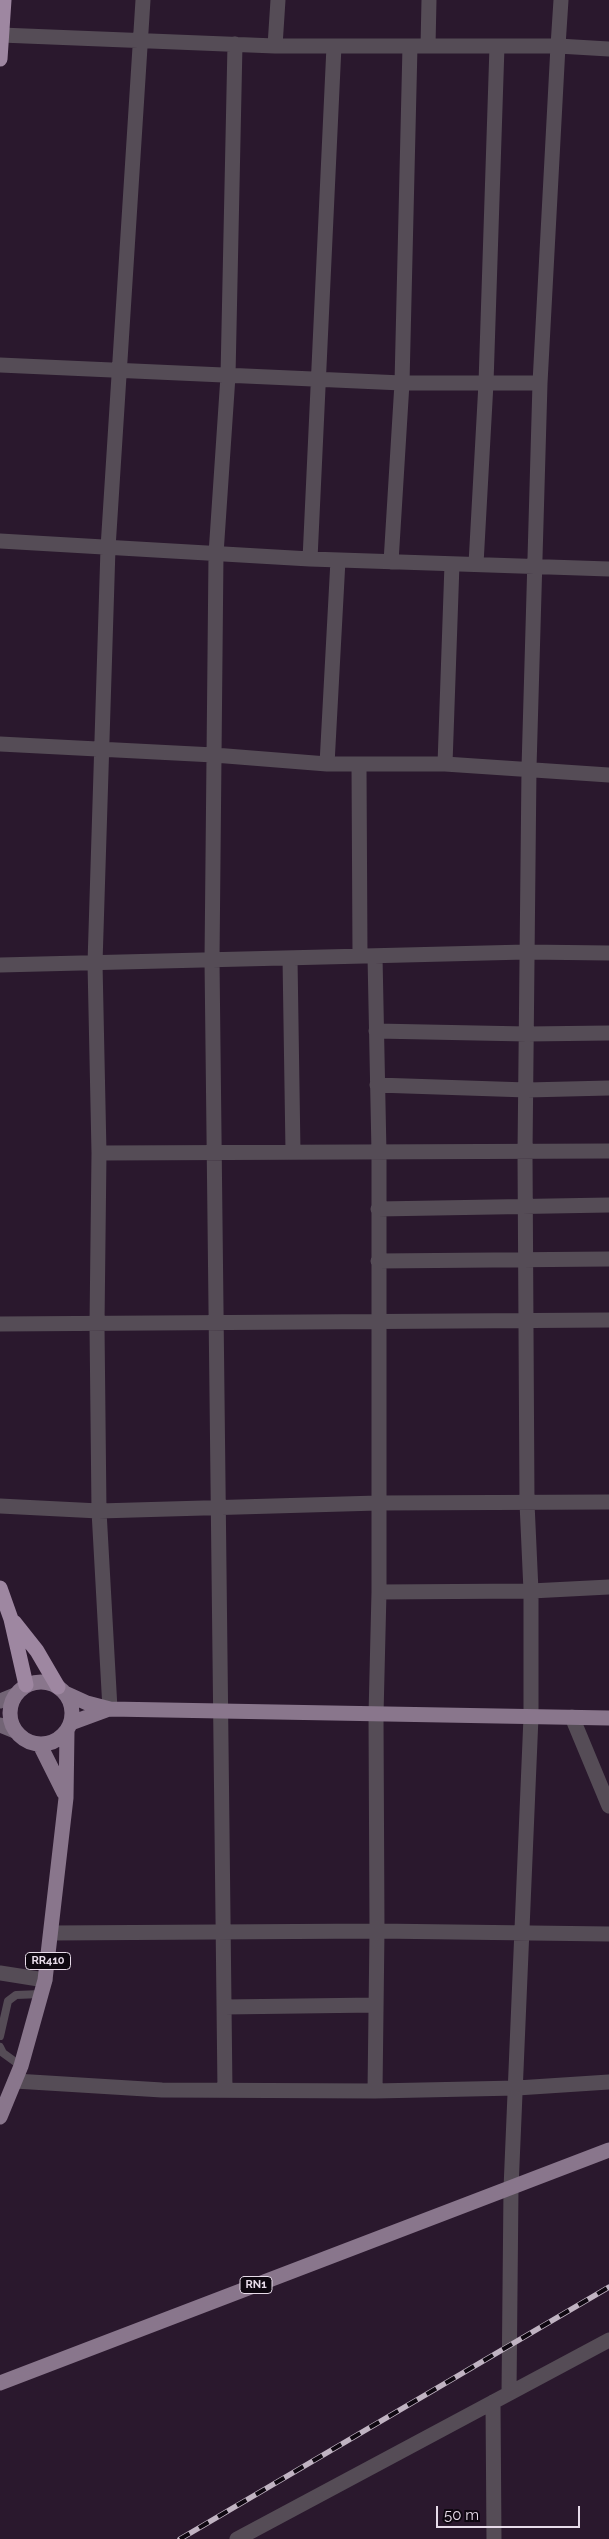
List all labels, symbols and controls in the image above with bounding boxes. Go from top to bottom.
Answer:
road number: RR410 [26,1952,70,1970]
road number: RN1 [240,2276,272,2294]
scale bar [439,2496,583,2528]
text: 50 m [444,2506,479,2524]

